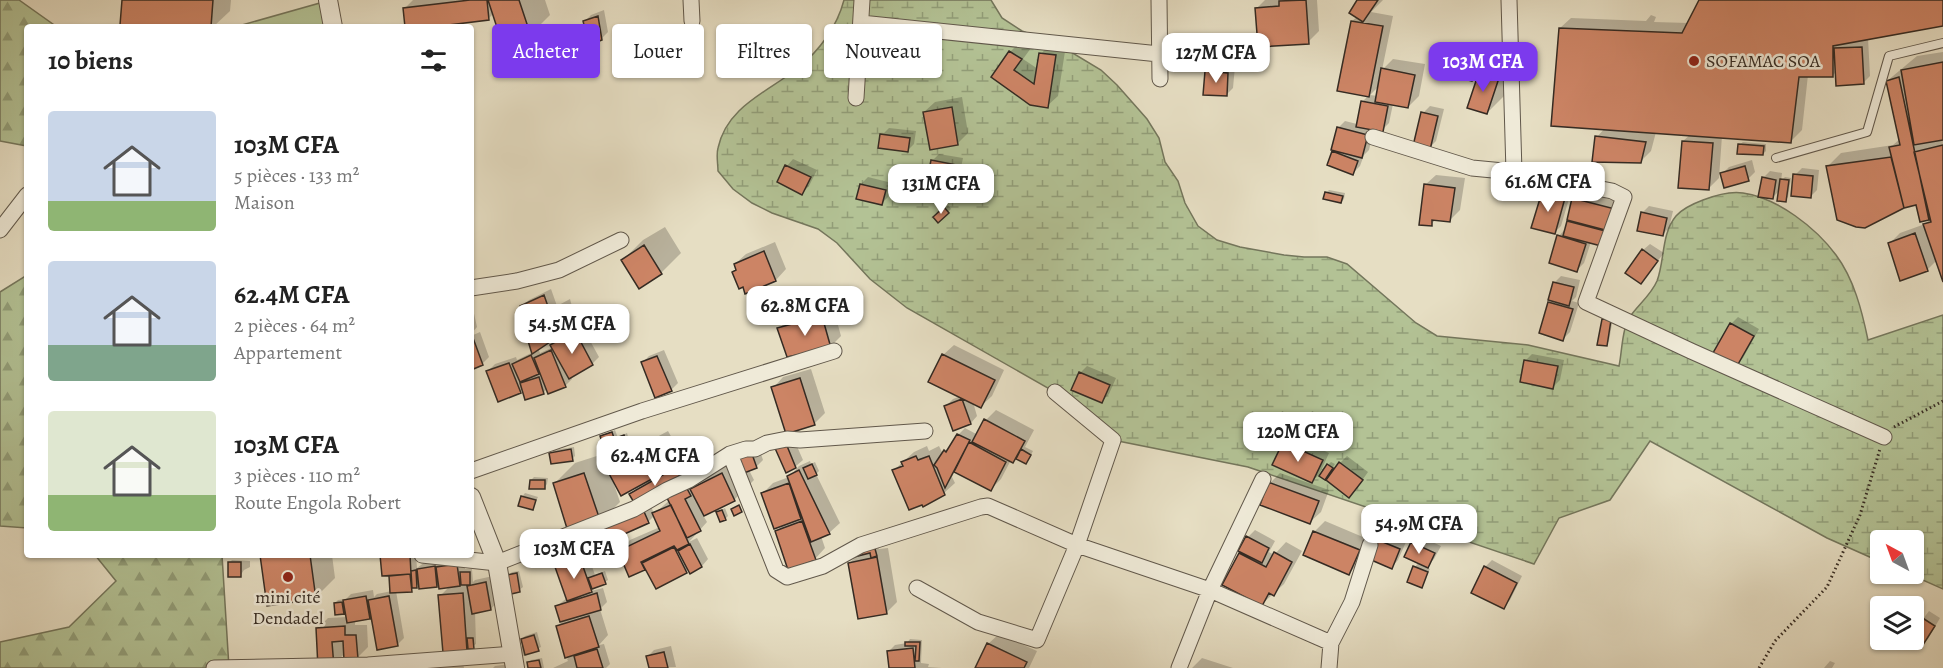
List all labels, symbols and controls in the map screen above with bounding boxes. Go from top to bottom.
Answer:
chip: Acheter [492,24,600,78]
chip: Louer [612,24,704,78]
chip: Filtres [716,24,812,78]
chip: Nouveau [824,24,942,78]
pin: 127M CFA [1154,33,1278,84]
text: 127M CFA [1176,39,1256,66]
pin: 103M CFA [1421,42,1545,93]
text: 10 biens [48,43,133,78]
icon: filters [417,44,450,77]
text: 103M CFA [1443,48,1523,75]
place label: SOFAMAC SOA [1706,49,1821,73]
marker: SOFAMAC SOA [1687,54,1701,68]
text: 103M CFA [234,127,339,162]
icon: home [96,135,168,207]
text: 5 pièces · 133 m² [234,162,359,189]
pin: 61.6M CFA [1479,162,1617,213]
pin: 131M CFA [879,164,1003,215]
text: 61.6M CFA [1505,168,1591,195]
text: 131M CFA [902,170,980,197]
text: Maison [234,189,295,216]
text: 62.4M CFA [234,277,350,312]
icon: home [96,285,168,357]
pin: 62.8M CFA [736,286,874,337]
text: 62.8M CFA [760,292,850,319]
pin: 54.5M CFA [503,304,641,355]
text: 54.5M CFA [529,310,616,337]
text: 2 pièces · 64 m² [234,312,355,339]
text: Appartement [234,339,342,366]
pin: 120M CFA [1236,412,1360,463]
text: 120M CFA [1257,418,1339,445]
text: 103M CFA [234,427,339,462]
icon: home [96,435,168,507]
pin: 62.4M CFA [586,436,724,487]
text: 62.4M CFA [611,442,699,469]
text: 3 pièces · 110 m² [234,462,360,489]
text: Route Engola Robert [234,489,401,516]
pin: 54.9M CFA [1350,504,1488,555]
text: 54.9M CFA [1375,510,1463,537]
pin: 103M CFA [512,529,636,580]
north arrow [1870,530,1924,584]
map controls [1870,530,1924,650]
text: 103M CFA [534,535,614,562]
marker: mini cité Dendadel [281,570,295,584]
place label: mini cité Dendadel [253,585,324,630]
button: layers [1870,596,1924,650]

